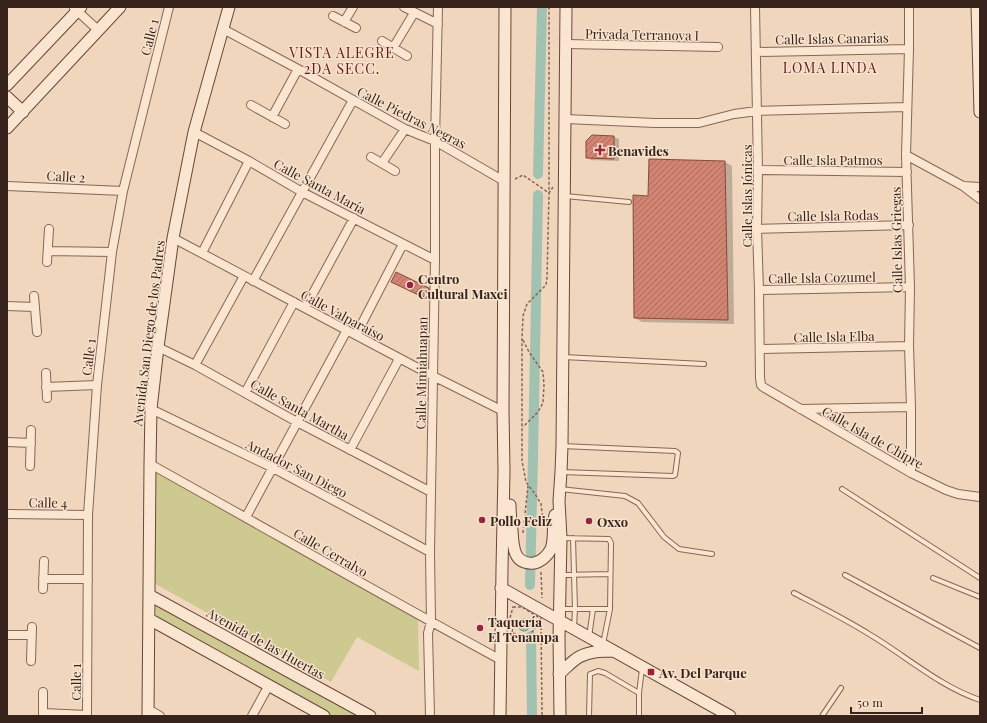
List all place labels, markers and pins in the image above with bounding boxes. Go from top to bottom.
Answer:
place label: Benavides [608,142,669,159]
marker: Benavides [595,145,605,155]
place label: Centro Cultural Maxei [418,270,507,302]
marker: Centro Cultural Maxei [405,280,415,290]
place label: Pollo Feliz [490,512,552,529]
place label: Oxxo [597,513,628,530]
marker: Pollo Feliz [477,515,487,525]
marker: Oxxo [584,516,594,526]
place label: Taquería El Tenampa [488,613,559,645]
marker: Taquería El Tenampa [475,623,485,633]
place label: Av. Del Parque [658,664,747,681]
marker: Av. Del Parque [646,667,656,677]

